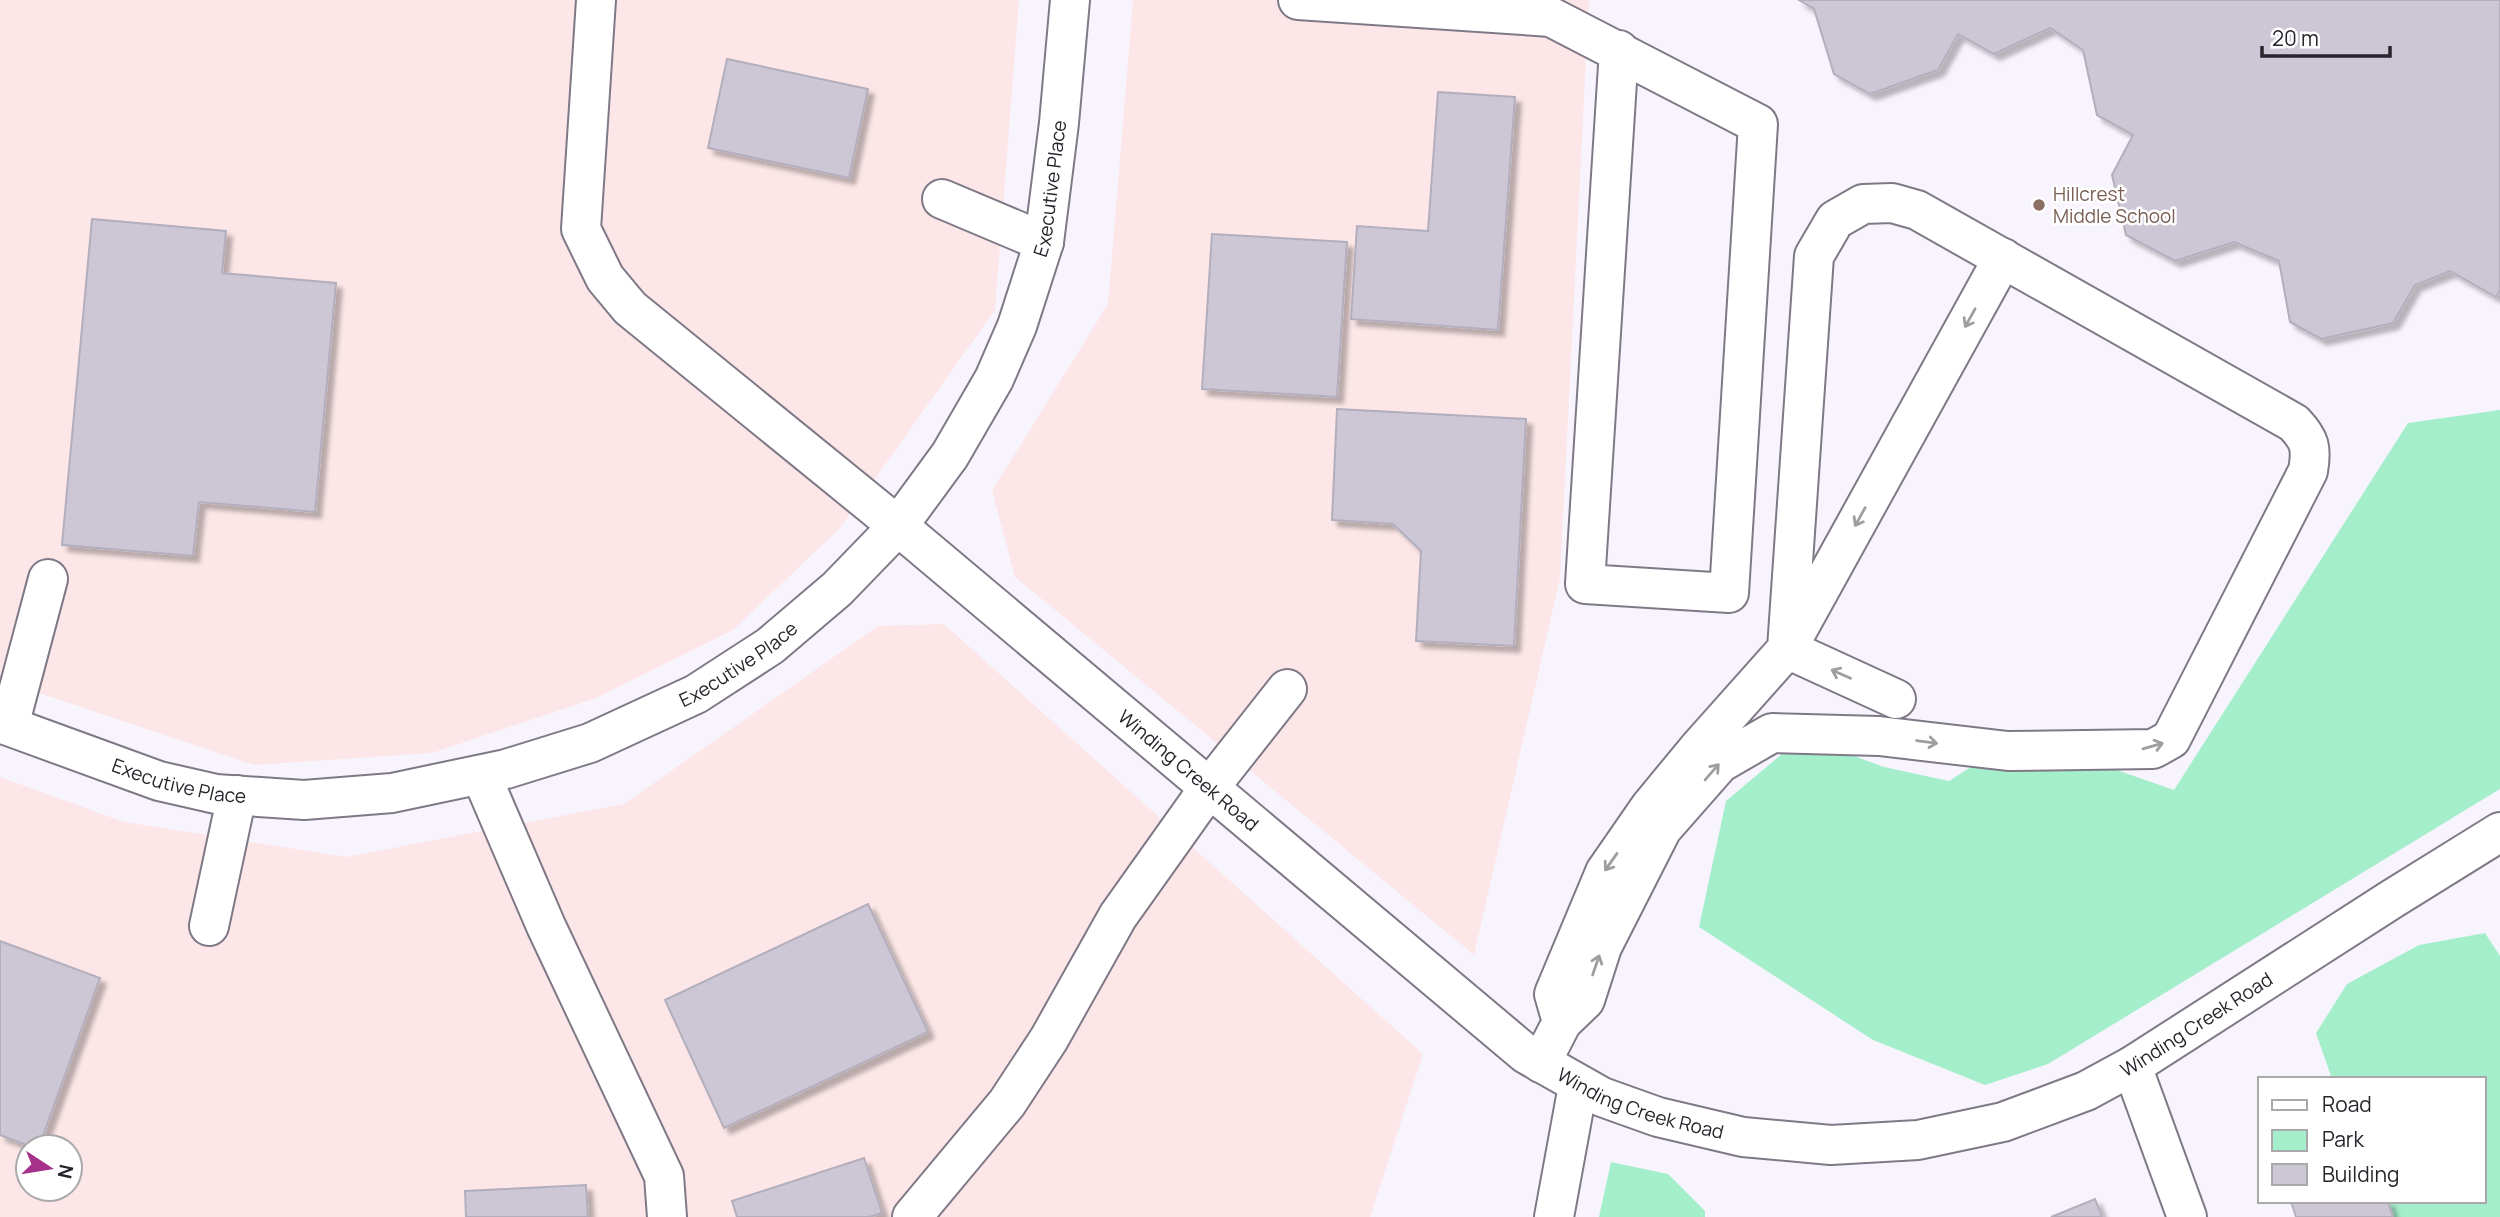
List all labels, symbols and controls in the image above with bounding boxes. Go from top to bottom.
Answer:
scale bar [2262,14,2390,58]
text: 20 m [2272,24,2319,52]
street label: Executive Place [1027,119,1072,260]
place label: Hillcrest Middle School [2053,181,2176,229]
marker: Hillcrest Middle School [2031,197,2047,213]
one-way arrow [1963,308,1977,328]
one-way arrow [1853,507,1867,527]
street label: Executive Place [675,615,803,713]
one-way arrow [1831,667,1852,680]
street label: Winding Creek Road [1113,704,1264,837]
one-way arrow [1915,735,1938,748]
one-way arrow [2142,739,2164,752]
street label: Executive Place [109,752,247,809]
one-way arrow [1704,763,1720,781]
one-way arrow [1604,852,1618,871]
one-way arrow [1590,954,1603,976]
street label: Winding Creek Road [2116,966,2277,1083]
street label: Winding Creek Road [1553,1061,1726,1145]
legend [2258,1077,2486,1203]
text: Road [2322,1090,2372,1118]
text: Park [2322,1125,2364,1153]
north arrow [14,1133,84,1203]
text: Building [2322,1160,2399,1188]
text: N [51,1162,80,1181]

